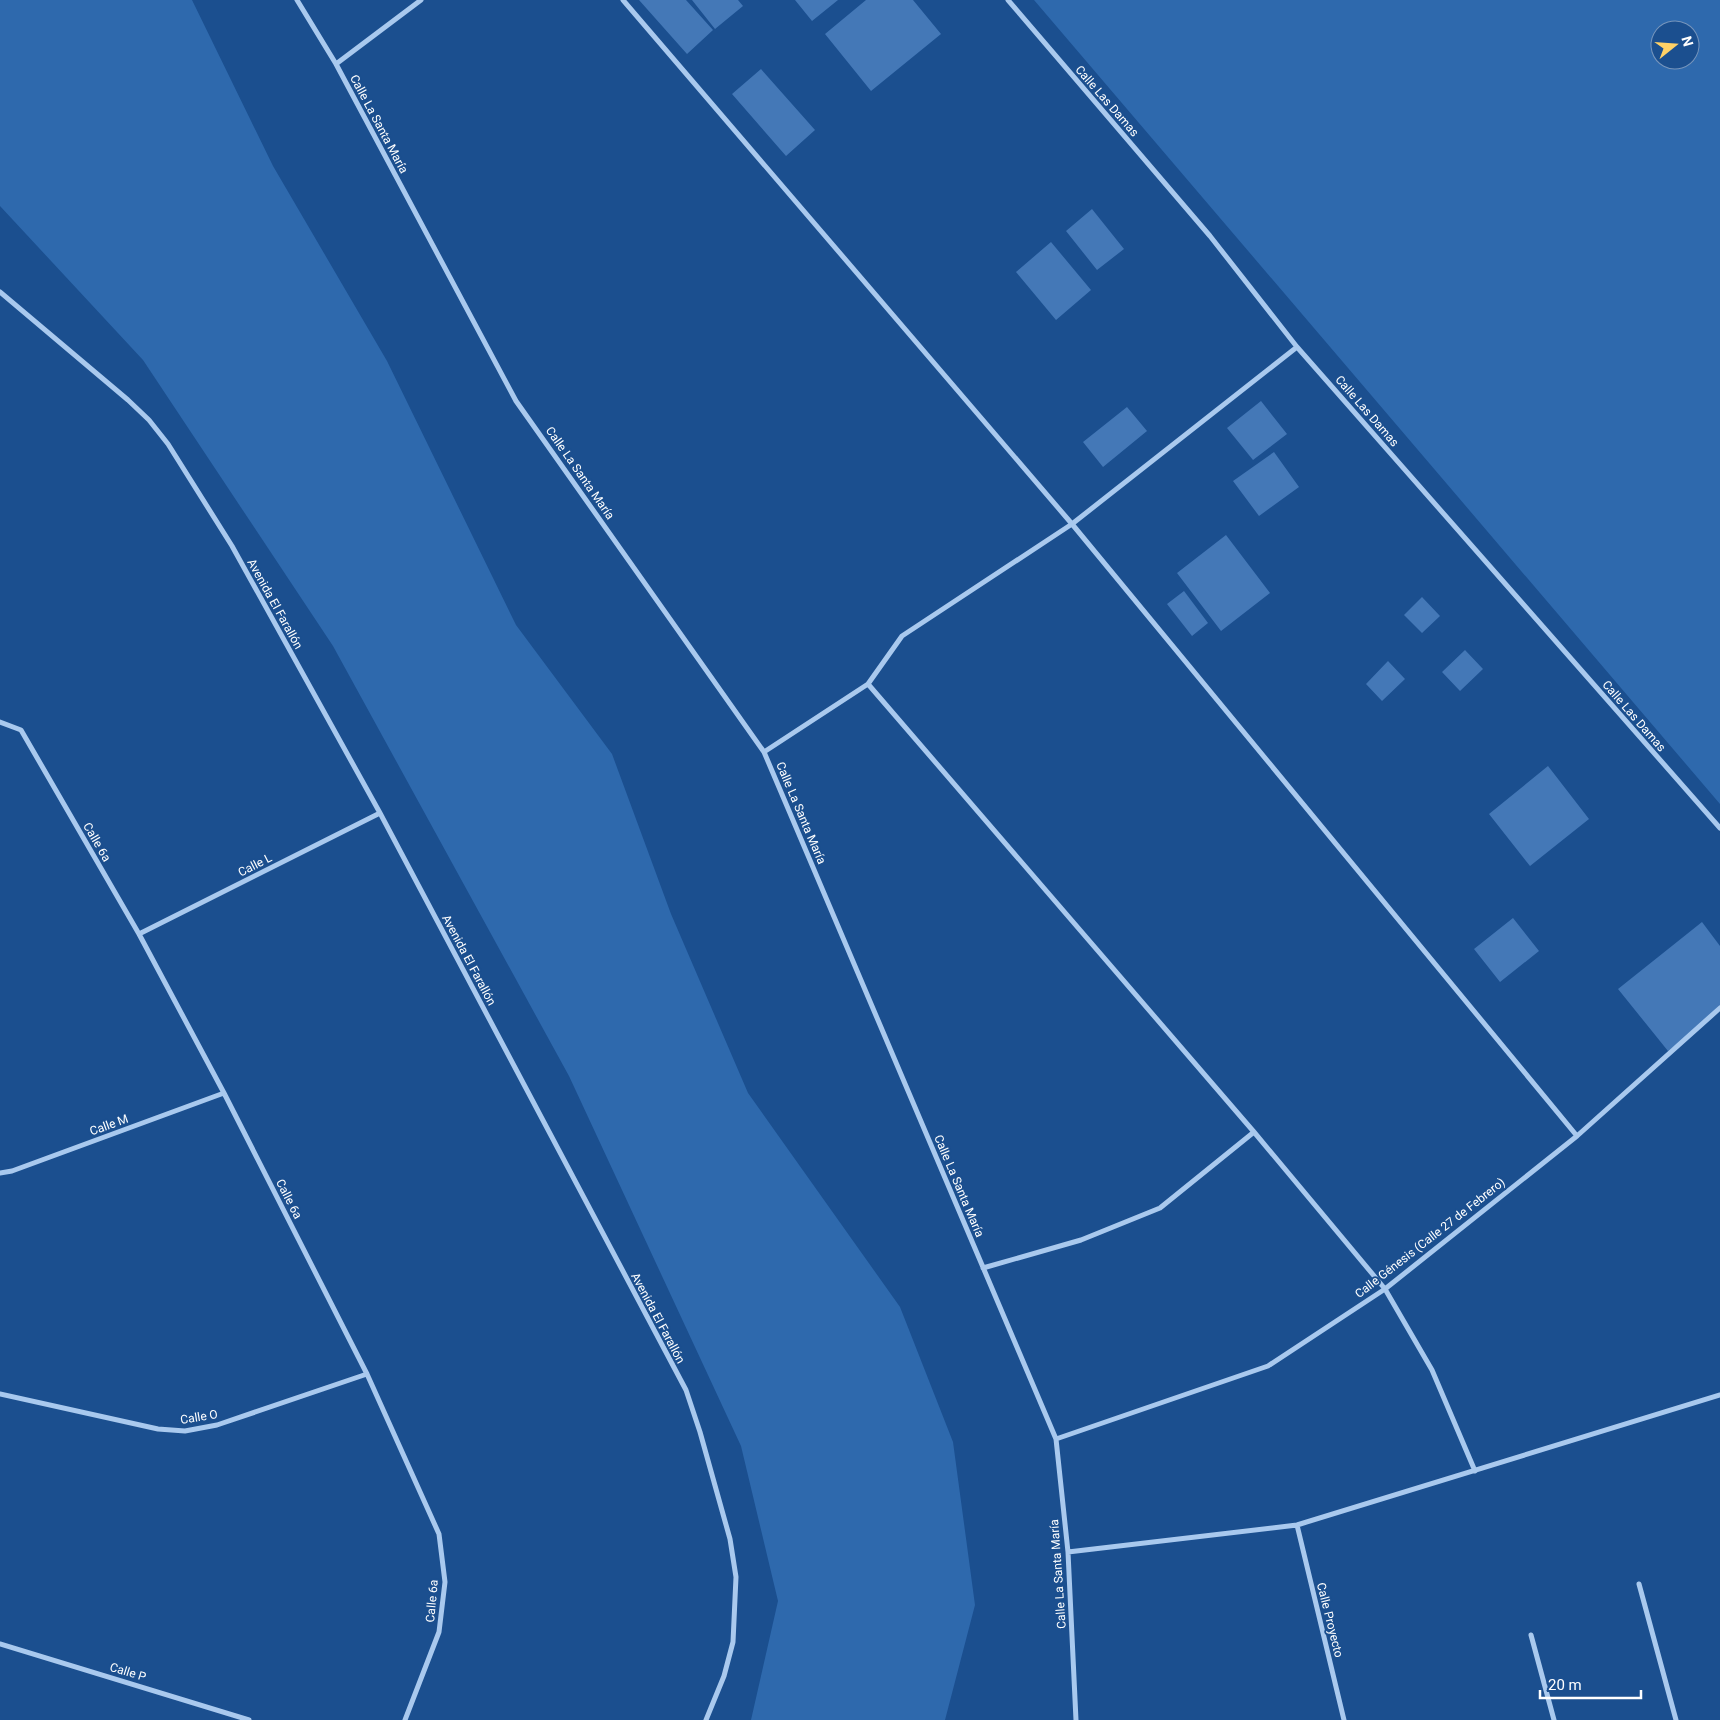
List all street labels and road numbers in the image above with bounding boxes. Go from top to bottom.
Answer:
street label: Calle Las Damas [1072,63,1142,139]
street label: Calle La Santa María [347,72,411,176]
street label: Calle Las Damas [1332,373,1402,449]
street label: Calle La Santa María [543,424,617,522]
street label: Avenida El Farallón [244,557,306,651]
street label: Calle Las Damas [1599,678,1669,754]
street label: Calle La Santa María [773,760,829,866]
street label: Calle 6a [80,820,114,864]
street label: Calle L [236,850,275,879]
street label: Avenida El Farallón [439,912,499,1008]
street label: Calle M [88,1112,130,1138]
street label: Calle La Santa María [931,1133,987,1239]
street label: Calle Génesis (Calle 27 de Febrero) [1352,1175,1508,1301]
street label: Calle 6a [273,1177,305,1221]
street label: Avenida El Farallón [628,1270,688,1366]
street label: Calle O [179,1407,219,1427]
street label: Calle La Santa María [1047,1519,1069,1629]
street label: Calle 6a [423,1579,441,1623]
street label: Calle Proyecto [1314,1581,1346,1659]
street label: Calle P [108,1660,148,1684]

